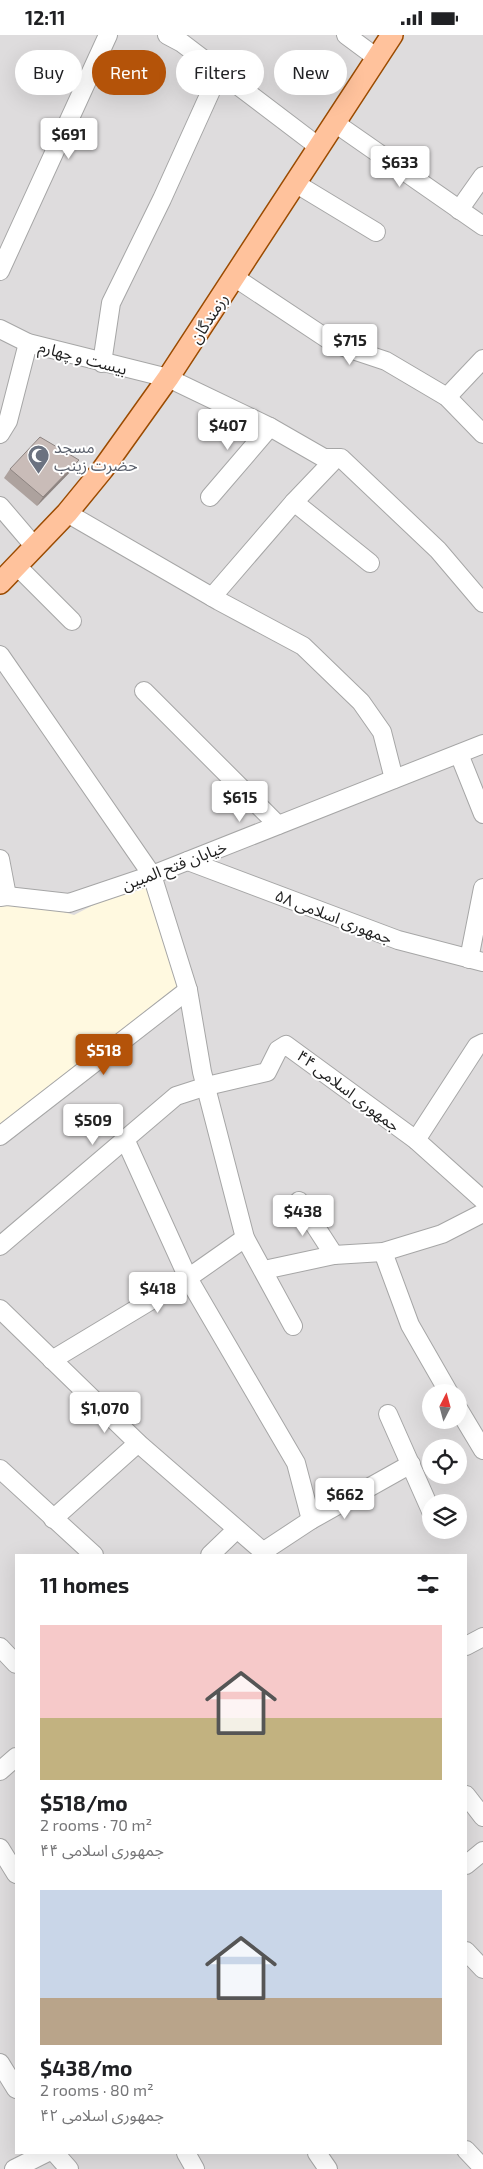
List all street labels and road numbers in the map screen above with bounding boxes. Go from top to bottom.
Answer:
street label: رزمندگان [185,289,232,347]
street label: بیست و چهارم [36,336,129,382]
street label: خیابان فتح المبین [119,836,231,897]
street label: جمهوری اسلامی ۵۸ [272,885,395,948]
street label: جمهوری اسلامی ۴۴ [293,1045,404,1136]

